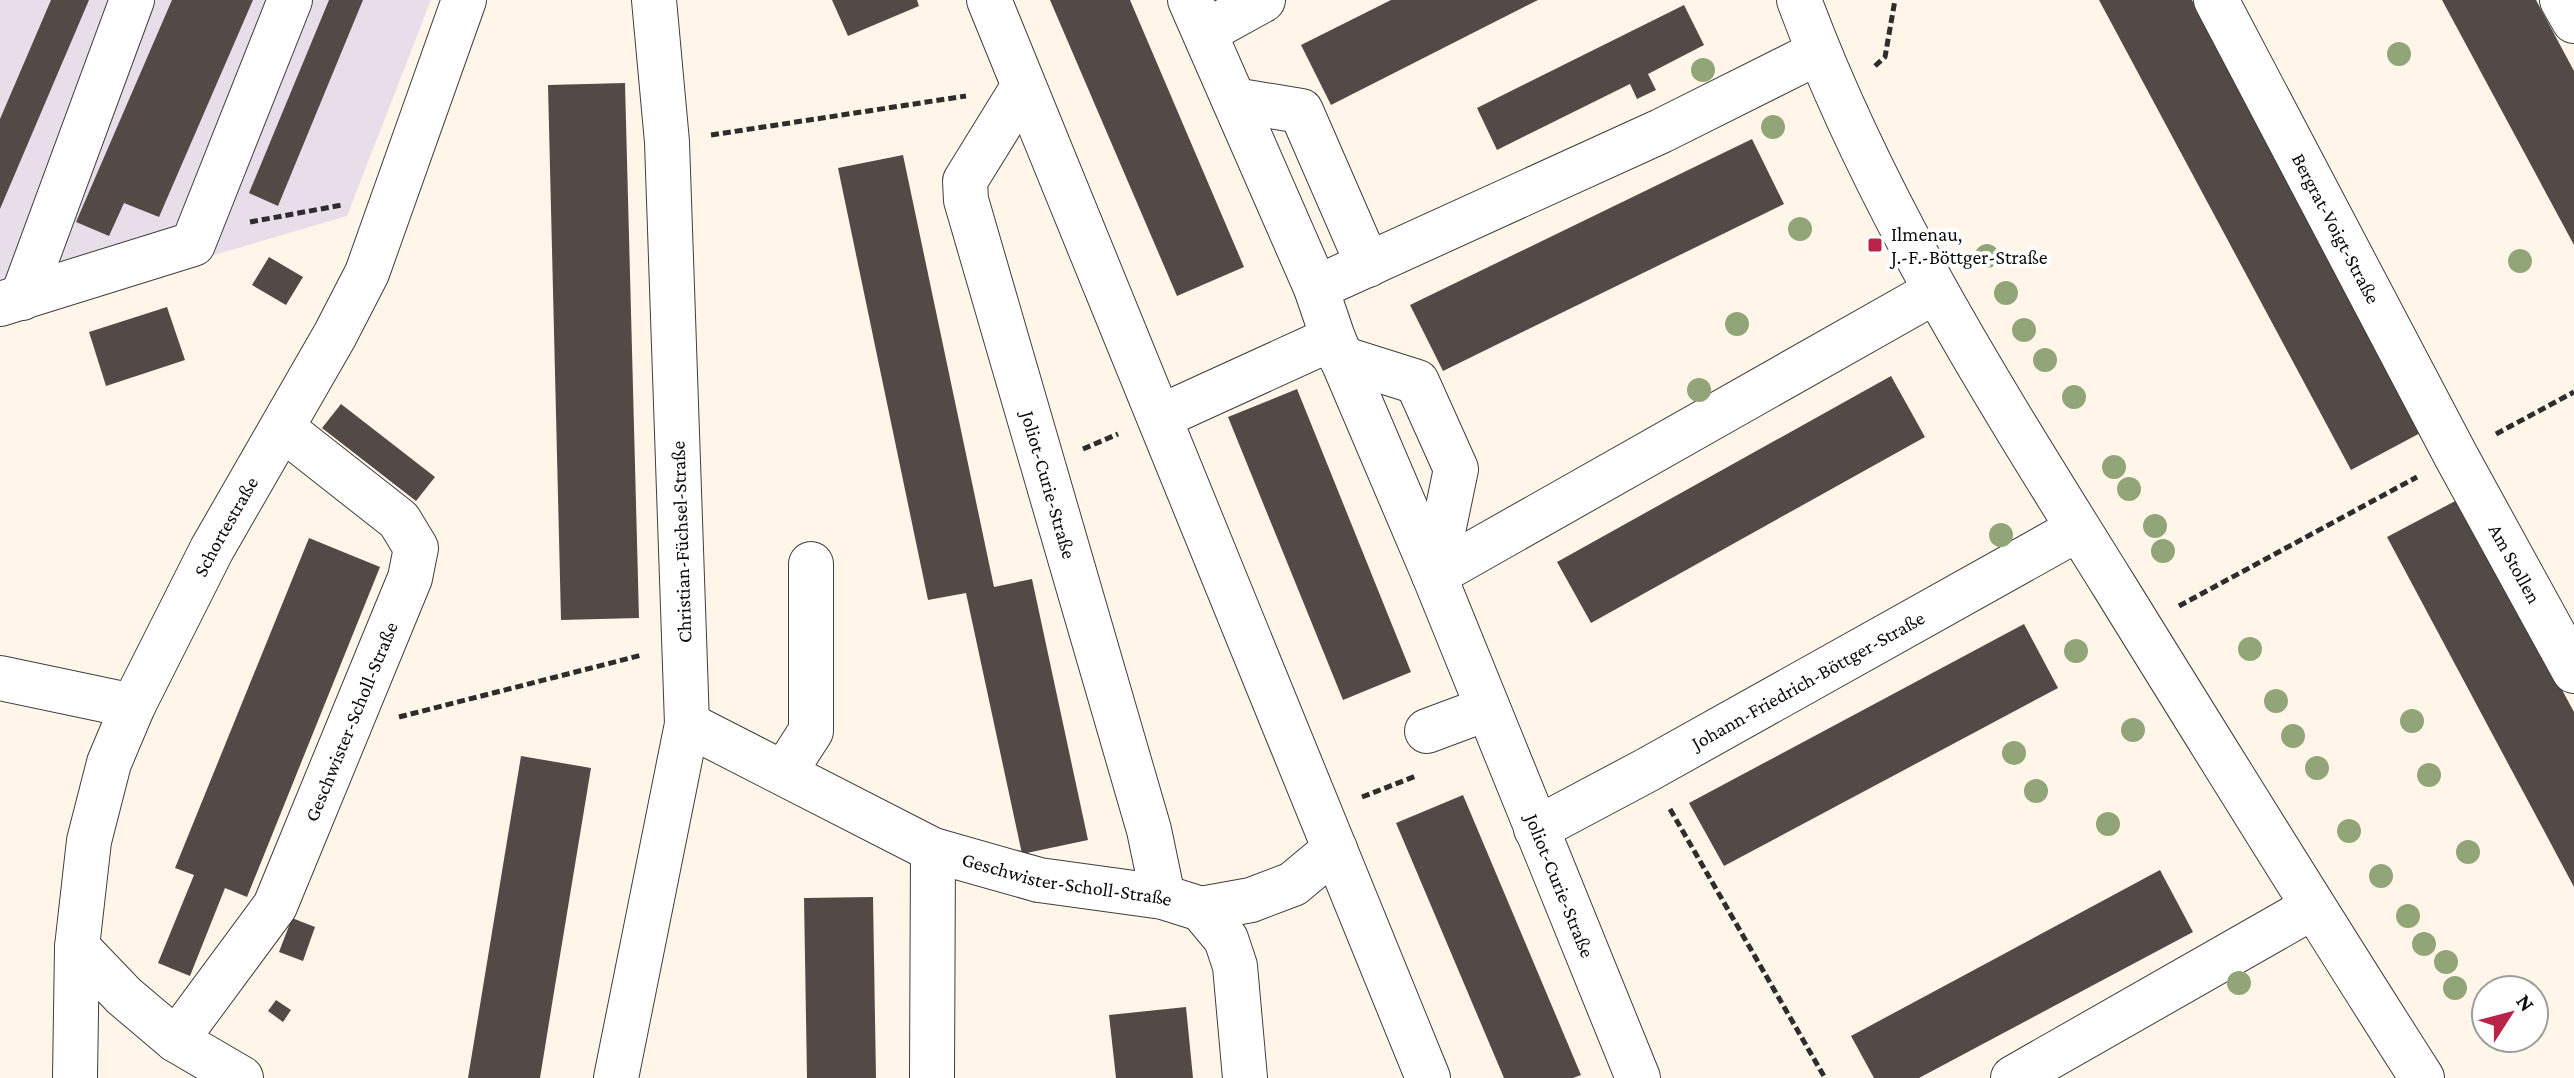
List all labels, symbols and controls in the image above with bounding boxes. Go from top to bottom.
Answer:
street label: Bergrat-Voigt-Straße [2288,149,2385,307]
place label: Ilmenau, J.-F.-Böttger-Straße [1889,223,2048,269]
marker: Ilmenau, J.-F.-Böttger-Straße [1866,236,1884,254]
street label: Joliot-Curie-Straße [1015,406,1081,561]
street label: Christian-Füchsel-Straße [666,440,696,643]
street label: Schortestraße [189,473,262,580]
street label: Am Stollen [2484,520,2546,607]
street label: Johann-Friedrich-Böttger-Straße [1686,606,1928,756]
street label: Geschwister-Scholl-Straße [300,618,402,825]
street label: Joliot-Curie-Straße [1519,809,1599,961]
street label: Geschwister-Scholl-Straße [960,848,1175,910]
north arrow [2470,974,2550,1054]
text: N [2511,989,2540,1016]

